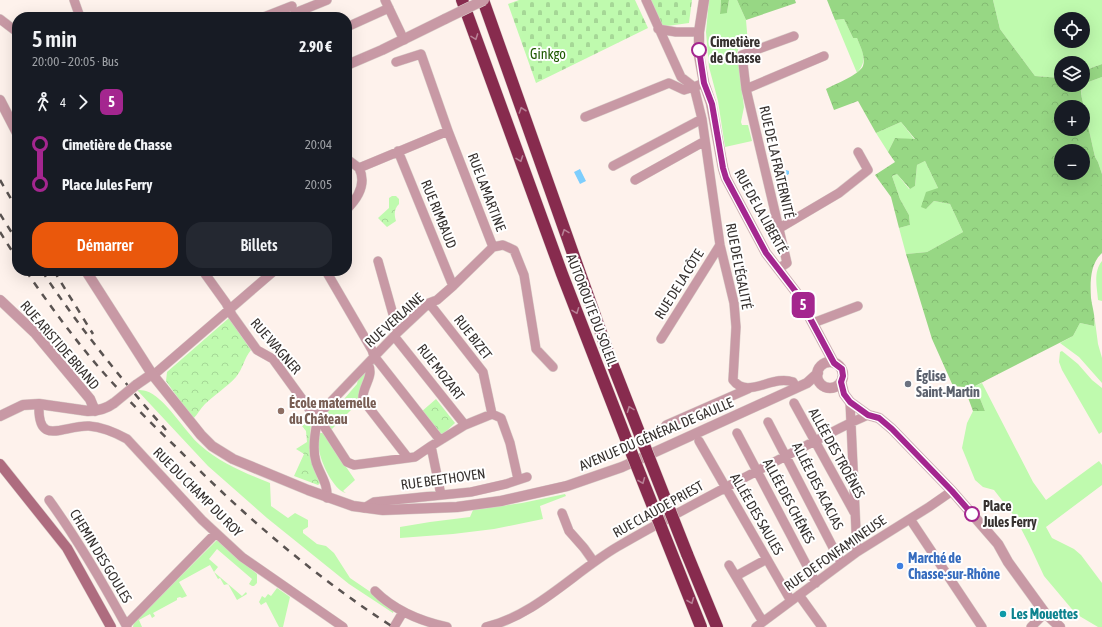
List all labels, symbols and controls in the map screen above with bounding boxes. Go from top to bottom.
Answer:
map controls [1054,12,1090,180]
button: locate [1054,12,1090,48]
text: 5 min [32,26,77,52]
one-way arrow [471,33,479,40]
place label: Cimetière de Chasse [710,34,761,66]
text: 2.90 € [299,38,332,55]
marker: Cimetière de Chasse [691,42,707,58]
park label: Ginkgo [530,46,566,62]
text: 20:00 – 20:05 · Bus [32,54,119,69]
button: layers [1054,56,1090,92]
icon: walk [32,91,54,113]
icon: forward [72,91,94,113]
text: 5 [108,94,115,110]
text: 4 [60,95,66,110]
button: + [1054,100,1090,136]
street label: RUE DE LA FRATERNITÉ [756,104,798,220]
one-way arrow [518,107,526,114]
text: Cimetière de Chasse [62,136,172,153]
text: 20:04 [305,137,332,152]
button: − [1054,144,1090,180]
street label: RUE LAMARTINE [465,151,509,233]
one-way arrow [515,155,523,162]
street label: RUE DE LA LIBERTÉ [731,166,791,256]
text: Place Jules Ferry [62,176,152,193]
text: 20:05 [305,177,332,192]
street label: RUE RIMBAUD [418,177,460,251]
button: Démarrer [32,222,178,268]
button: Billets [186,222,332,268]
street label: RUE DE L'ÉGALITÉ [723,222,755,310]
one-way arrow [562,229,570,236]
street label: RUE DE LA CÔTE [651,246,707,322]
street label: AUTOROUTE DU SOLEIL [563,252,621,369]
street label: RUE VERLAINE [362,290,427,350]
line badge: 5 [790,292,816,318]
street label: RUE ARISTIDE BRIAND [17,297,103,393]
text: 5 [800,297,806,313]
one-way arrow [572,307,580,314]
street label: RUE BIZET [451,312,495,362]
street label: RUE WAGNER [247,315,305,377]
street label: RUE MOZART [414,341,468,403]
place label: Église Saint-Martin [916,368,980,400]
marker: Église Saint-Martin [903,379,913,389]
street label: AVENUE DU GÉNÉRAL DE GAULLE [577,394,735,474]
place label: École maternelle du Château [289,395,376,427]
one-way arrow [627,405,635,412]
street label: ALLÉE DES TROËNES [806,405,868,501]
marker: École maternelle du Château [276,406,286,416]
street label: ALLÉE DES ACACIAS [789,440,847,532]
street label: RUE DU CHAMP DU ROY [150,444,246,540]
street label: ALLÉE DES CHÊNES [760,456,818,546]
street label: RUE BEETHOVEN [400,465,486,493]
street label: ALLÉE DES SAULES [727,470,787,558]
street label: RUE CLAUDE PRIEST [610,477,706,541]
one-way arrow [638,477,646,484]
place label: Place Jules Ferry [982,498,1037,530]
street label: CHEMIN DES GOULES [67,506,135,606]
marker: Place Jules Ferry [964,506,980,522]
street label: RUE DE FONFAMINEUSE [781,512,889,594]
place label: Marché de Chasse-sur-Rhône [908,550,1000,582]
marker: Marché de Chasse-sur-Rhône [895,561,905,571]
one-way arrow [686,597,694,605]
place label: Les Mouettes [1011,606,1078,622]
marker: Les Mouettes [998,609,1008,619]

